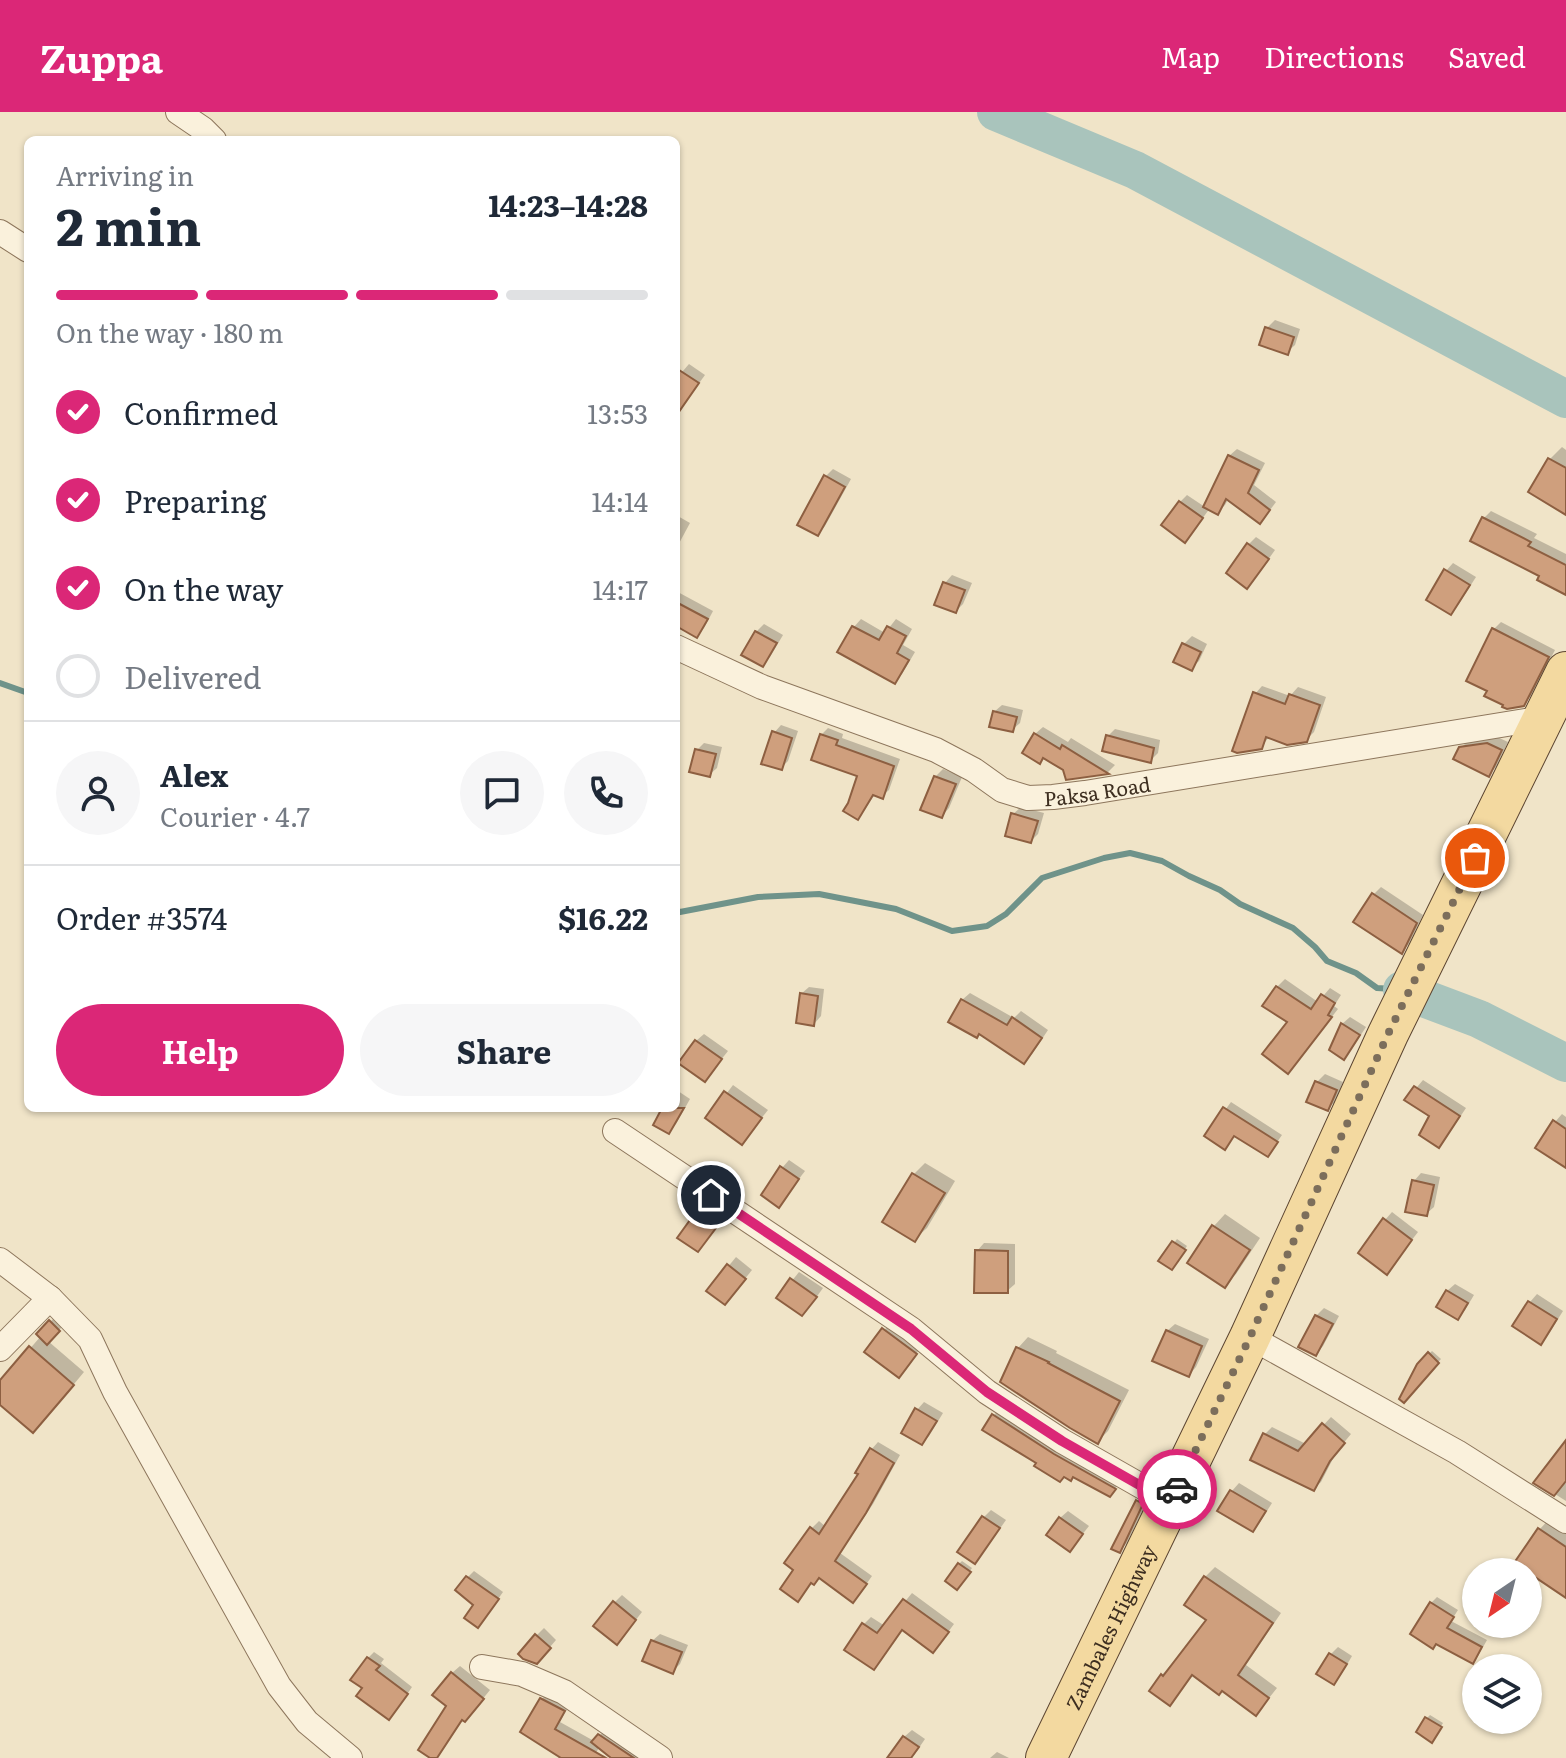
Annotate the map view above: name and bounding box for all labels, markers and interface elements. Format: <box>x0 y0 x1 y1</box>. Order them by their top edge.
text: Zuppa <box>40 28 163 85</box>
text: Map <box>1161 35 1220 77</box>
text: Directions <box>1264 35 1404 77</box>
text: Saved <box>1448 35 1526 77</box>
text: Arriving in <box>56 155 194 194</box>
text: 14:23–14:28 <box>488 182 648 226</box>
text: 2 min <box>56 185 201 262</box>
text: On the way · 180 m <box>56 312 284 351</box>
icon: check <box>56 390 100 434</box>
text: Confirmed <box>124 390 278 434</box>
text: 13:53 <box>587 393 648 432</box>
icon: check <box>56 478 100 522</box>
text: Preparing <box>124 478 266 522</box>
text: 14:14 <box>592 481 648 520</box>
icon: check <box>56 566 100 610</box>
text: On the way <box>124 566 283 610</box>
text: 14:17 <box>592 569 648 608</box>
text: Delivered <box>124 654 261 698</box>
button: person <box>56 751 140 835</box>
button: chat <box>460 751 544 835</box>
button: phone <box>564 751 648 835</box>
text: Alex <box>160 752 228 796</box>
street label: Paksa Road <box>1043 768 1153 812</box>
text: Courier · 4.7 <box>160 796 310 835</box>
pin <box>1441 824 1509 892</box>
icon: bag <box>1453 836 1497 880</box>
text: Order #3574 <box>56 895 227 939</box>
text: $16.22 <box>558 895 648 939</box>
button: Help <box>56 1004 344 1096</box>
button: Share <box>360 1004 648 1096</box>
pin <box>677 1161 745 1229</box>
icon: home <box>689 1173 733 1217</box>
courier <box>1137 1449 1217 1529</box>
icon: car <box>1155 1467 1199 1511</box>
street label: Zambales Highway <box>1057 1539 1163 1714</box>
north arrow <box>1462 1558 1542 1638</box>
map controls <box>1462 1558 1542 1734</box>
button: layers <box>1462 1654 1542 1734</box>

